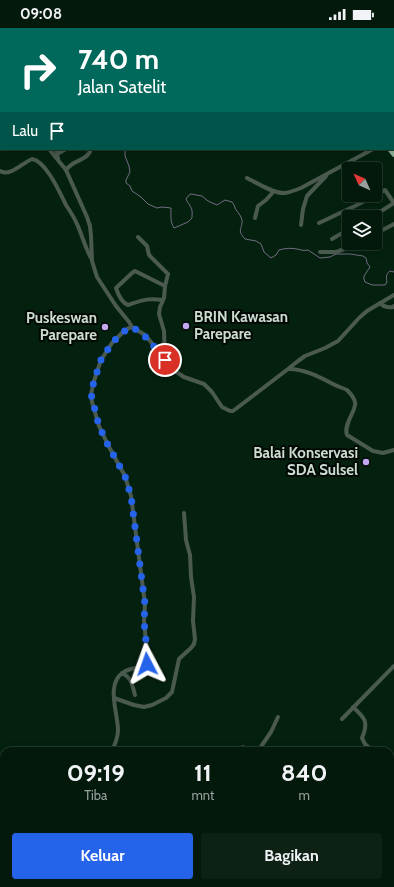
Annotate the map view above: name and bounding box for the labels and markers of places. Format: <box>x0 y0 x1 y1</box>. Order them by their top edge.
place label: BRIN Kawasan Parepare <box>194 308 288 343</box>
place label: Puskeswan Parepare <box>26 309 97 344</box>
marker: BRIN Kawasan Parepare <box>181 321 191 331</box>
marker: Puskeswan Parepare <box>100 322 110 332</box>
pin <box>148 343 182 377</box>
place label: Balai Konservasi SDA Sulsel <box>253 444 358 479</box>
marker: Balai Konservasi SDA Sulsel <box>361 457 371 467</box>

